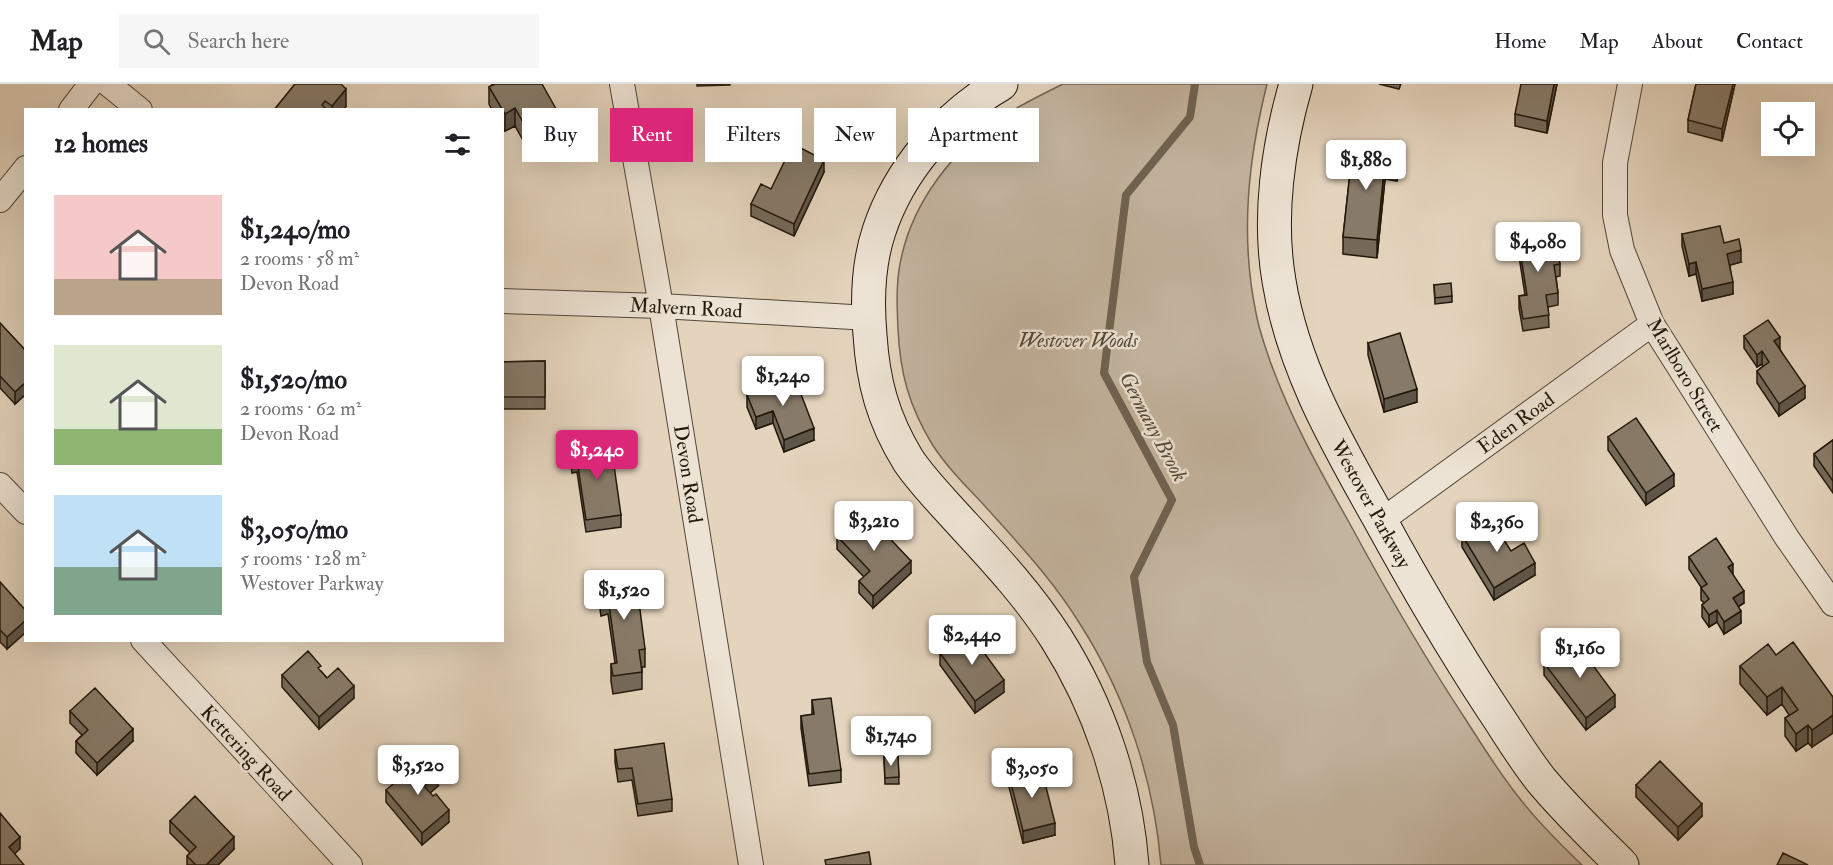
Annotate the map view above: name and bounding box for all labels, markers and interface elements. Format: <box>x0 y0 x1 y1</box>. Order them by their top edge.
search box <box>119 14 539 68</box>
text: Map <box>30 24 83 59</box>
icon: search <box>140 25 173 58</box>
text: Search here <box>188 27 289 55</box>
text: Home <box>1494 28 1546 55</box>
text: Map <box>1579 28 1619 55</box>
text: About <box>1652 28 1703 55</box>
text: Contact <box>1736 28 1803 55</box>
map controls <box>1761 102 1815 156</box>
button: locate <box>1761 102 1815 156</box>
chip: Buy <box>522 108 598 162</box>
chip: Rent <box>610 108 693 162</box>
chip: Filters <box>705 108 802 162</box>
chip: New <box>814 108 896 162</box>
chip: Apartment <box>908 108 1039 162</box>
text: 12 homes <box>54 128 148 160</box>
icon: filters <box>441 128 474 161</box>
pin: $1,880 <box>1317 140 1415 191</box>
text: $1,880 <box>1340 147 1392 172</box>
text: $1,240/mo <box>240 214 350 246</box>
icon: home <box>102 219 174 291</box>
pin: $4,080 <box>1489 222 1587 273</box>
text: $4,080 <box>1509 229 1567 254</box>
text: 2 rooms · 58 m² <box>240 246 359 271</box>
text: Devon Road <box>240 271 339 296</box>
street label: Malvern Road <box>629 293 743 323</box>
street label: Marlboro Street <box>1641 313 1729 437</box>
park label: Westover Woods <box>1018 328 1138 353</box>
pin: $1,240 <box>734 356 832 407</box>
text: $1,240 <box>756 363 810 388</box>
text: $1,520/mo <box>240 364 347 396</box>
water label: Germany Brook <box>1113 367 1193 487</box>
icon: home <box>102 369 174 441</box>
street label: Eden Road <box>1473 387 1559 459</box>
text: 2 rooms · 62 m² <box>240 396 361 421</box>
text: Devon Road <box>240 421 339 446</box>
street label: Devon Road <box>668 423 708 525</box>
pin: $1,240 <box>548 430 646 481</box>
street label: Westover Parkway <box>1325 434 1417 574</box>
text: $1,240 <box>570 437 624 462</box>
pin: $3,210 <box>825 501 923 552</box>
pin: $2,360 <box>1448 502 1546 553</box>
text: $3,210 <box>848 508 900 533</box>
text: $2,360 <box>1470 509 1524 534</box>
text: $3,050/mo <box>240 514 348 546</box>
icon: home <box>102 519 174 591</box>
text: 5 rooms · 128 m² <box>240 546 366 571</box>
pin: $1,520 <box>575 570 673 621</box>
text: Westover Parkway <box>240 571 383 596</box>
text: $1,520 <box>598 577 650 602</box>
pin: $2,440 <box>923 615 1021 666</box>
text: $2,440 <box>943 622 1001 647</box>
pin: $1,160 <box>1531 628 1629 679</box>
text: $1,160 <box>1555 635 1605 660</box>
street label: Kettering Road <box>195 700 297 806</box>
pin: $1,740 <box>842 716 940 767</box>
text: $1,740 <box>865 723 917 748</box>
pin: $3,520 <box>369 745 467 796</box>
pin: $3,050 <box>983 748 1081 799</box>
text: $3,520 <box>392 752 444 777</box>
text: $3,050 <box>1006 755 1058 780</box>

